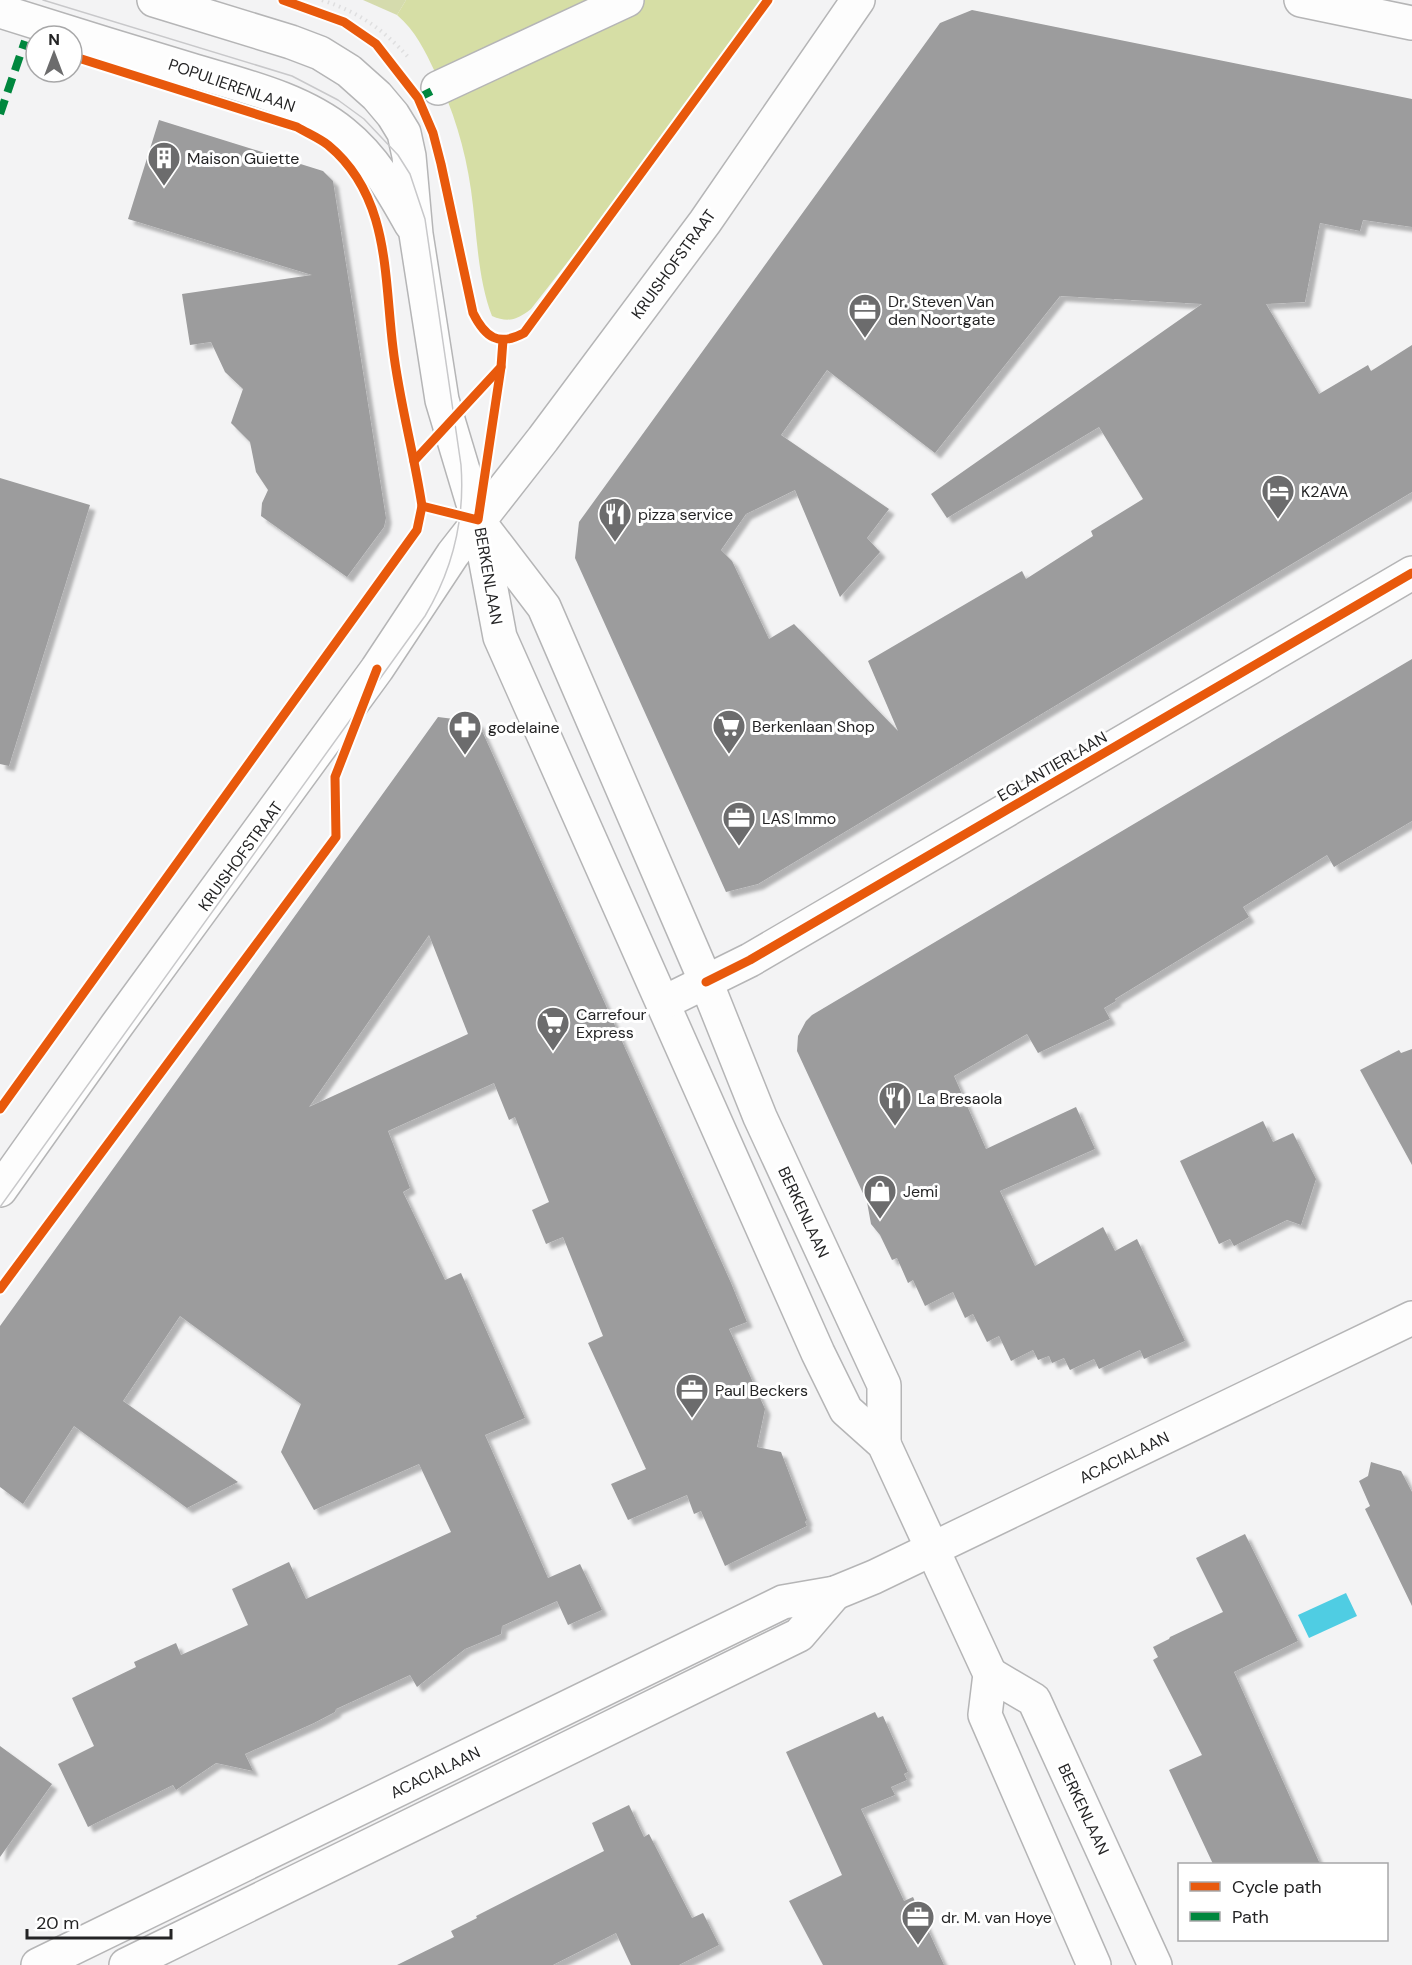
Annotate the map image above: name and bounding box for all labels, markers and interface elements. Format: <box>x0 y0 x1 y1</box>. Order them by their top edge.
north arrow <box>24 24 84 84</box>
text: N <box>48 29 60 50</box>
street label: POPULIERENLAAN <box>166 54 298 117</box>
building icon: Maison Guiette <box>146 140 182 187</box>
place label: Maison Guiette <box>187 148 299 169</box>
street label: KRUISHOFSTRAAT <box>627 205 720 323</box>
place label: Dr. Steven Van den Noortgate <box>888 291 995 330</box>
office icon: Dr. Steven Van den Noortgate <box>847 292 883 339</box>
hotel icon: K2AVA <box>1260 473 1296 520</box>
place label: K2AVA <box>1301 481 1349 502</box>
restaurant icon: pizza service <box>597 496 633 543</box>
place label: pizza service <box>638 504 733 525</box>
street label: BERKENLAAN <box>470 526 507 626</box>
supermarket icon: Berkenlaan Shop <box>711 708 747 755</box>
pharmacy icon: godelaine <box>447 709 483 756</box>
place label: Berkenlaan Shop <box>752 716 875 737</box>
place label: godelaine <box>488 717 560 738</box>
street label: EGLANTIERLAAN <box>994 727 1111 806</box>
street label: KRUISHOFSTRAAT <box>194 797 287 915</box>
office icon: LAS Immo <box>721 800 757 847</box>
place label: LAS Immo <box>762 808 836 829</box>
place label: Carrefour Express <box>576 1004 647 1043</box>
supermarket icon: Carrefour Express <box>535 1005 571 1052</box>
restaurant icon: La Bresaola <box>877 1080 913 1127</box>
place label: La Bresaola <box>918 1088 1002 1109</box>
street label: BERKENLAAN <box>773 1163 834 1261</box>
shop icon: Jemi <box>862 1173 898 1220</box>
place label: Jemi <box>903 1181 938 1202</box>
office icon: Paul Beckers <box>674 1372 710 1419</box>
place label: Paul Beckers <box>715 1380 808 1401</box>
street label: ACACIALAAN <box>1076 1427 1173 1488</box>
street label: ACACIALAAN <box>387 1742 484 1803</box>
street label: BERKENLAAN <box>1053 1760 1114 1858</box>
legend <box>1178 1863 1388 1941</box>
text: Cycle path <box>1232 1875 1322 1899</box>
office icon: dr. M. van Hoye <box>900 1899 936 1946</box>
scale bar <box>27 1902 171 1940</box>
text: Path <box>1232 1905 1269 1929</box>
place label: dr. M. van Hoye <box>941 1907 1052 1928</box>
text: 20 m <box>36 1911 79 1935</box>

